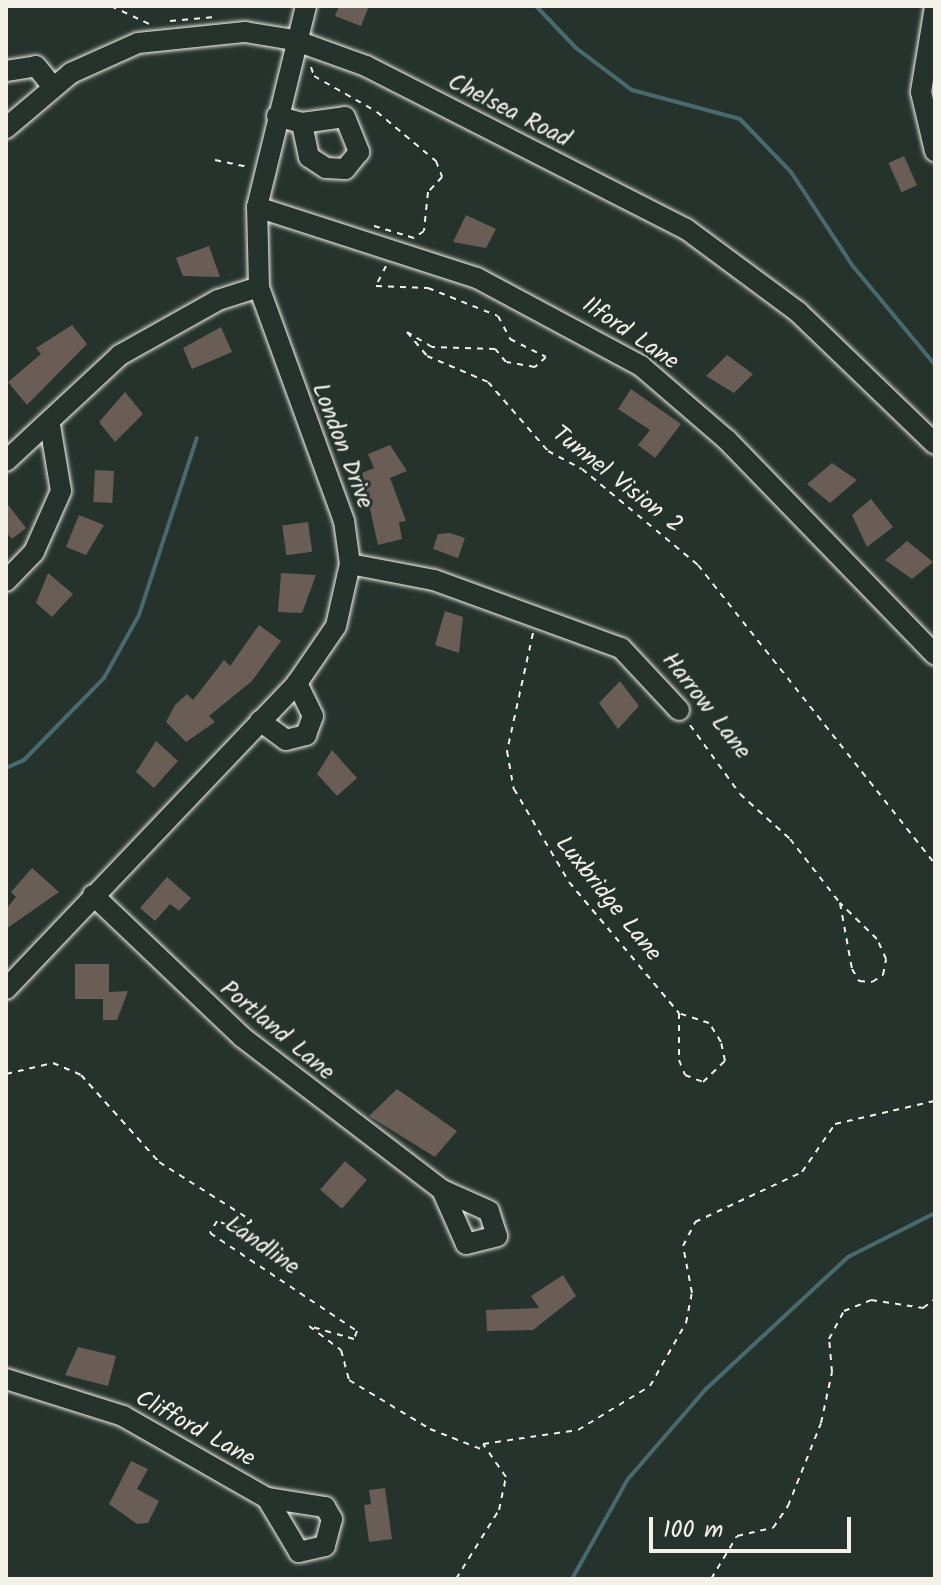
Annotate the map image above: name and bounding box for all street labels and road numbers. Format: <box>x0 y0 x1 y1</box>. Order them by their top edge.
street label: Chelsea Road <box>443 68 575 154</box>
street label: Ilford Lane <box>576 291 684 377</box>
street label: London Drive <box>305 379 379 513</box>
street label: Tunnel Vision 2 <box>546 420 688 540</box>
street label: Harrow Lane <box>655 647 757 765</box>
street label: Luxbridge Lane <box>549 831 667 967</box>
street label: Portland Lane <box>214 975 340 1087</box>
street label: Landline <box>219 1210 305 1282</box>
street label: Clifford Lane <box>130 1384 260 1474</box>

